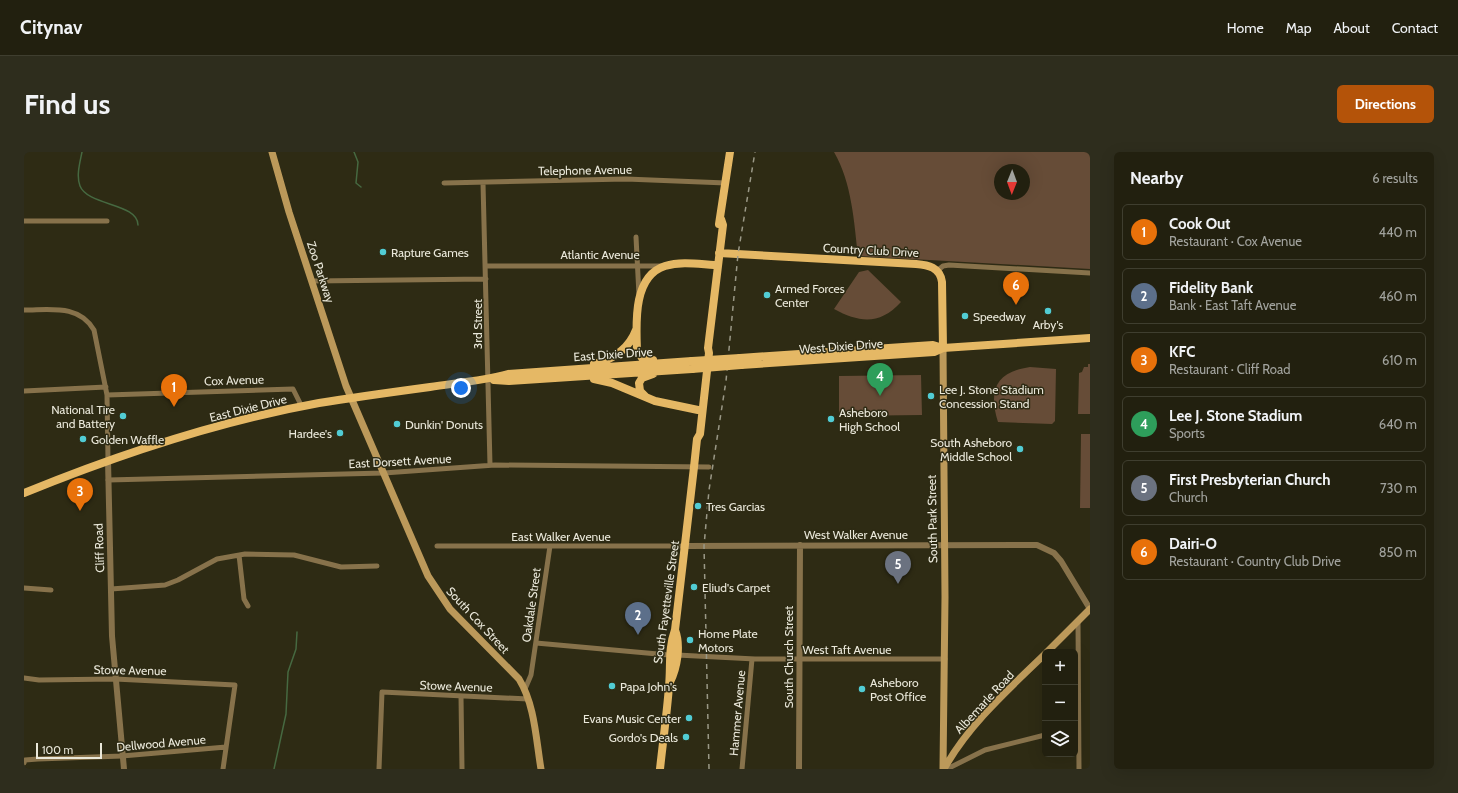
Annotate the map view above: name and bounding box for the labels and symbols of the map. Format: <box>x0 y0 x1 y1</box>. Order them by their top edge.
street label: Telephone Avenue <box>538 162 632 178</box>
north arrow <box>994 164 1030 200</box>
street label: Zoo Parkway <box>304 239 338 305</box>
street label: Country Club Drive <box>823 240 919 260</box>
place label: Rapture Games <box>391 245 469 260</box>
marker: Rapture Games <box>378 247 388 257</box>
street label: Atlantic Avenue <box>560 247 640 262</box>
pin: 6 <box>1003 272 1029 305</box>
place label: Armed Forces Center <box>775 281 845 310</box>
marker: Armed Forces Center <box>762 290 772 300</box>
street label: 3rd Street <box>470 299 485 349</box>
marker: Arby's <box>1043 306 1053 316</box>
place label: Speedway <box>973 309 1026 324</box>
marker: Speedway <box>960 311 970 321</box>
place label: Arby's <box>1033 317 1063 332</box>
street label: West Dixie Drive <box>799 336 883 356</box>
street label: East Dixie Drive <box>573 344 653 364</box>
pin: 4 <box>867 363 893 396</box>
street label: Cox Avenue <box>204 371 264 389</box>
pin: 1 <box>161 374 187 407</box>
your location <box>451 378 471 398</box>
place label: Lee J. Stone Stadium Concession Stand <box>939 382 1044 411</box>
street label: East Dixie Drive <box>208 391 288 425</box>
marker: Lee J. Stone Stadium Concession Stand <box>926 391 936 401</box>
place label: National Tire and Battery <box>51 402 115 431</box>
place label: Asheboro High School <box>839 405 900 434</box>
marker: National Tire and Battery <box>118 411 128 421</box>
marker: Asheboro High School <box>826 414 836 424</box>
place label: Dunkin' Donuts <box>405 417 483 432</box>
marker: Dunkin' Donuts <box>392 419 402 429</box>
place label: Hardee's <box>289 426 332 441</box>
marker: Hardee's <box>335 428 345 438</box>
place label: Golden Waffle <box>91 432 164 447</box>
marker: Golden Waffle <box>78 434 88 444</box>
place label: South Asheboro Middle School <box>930 435 1012 464</box>
marker: South Asheboro Middle School <box>1015 444 1025 454</box>
street label: East Dorsett Avenue <box>348 451 452 471</box>
street label: South Park Street <box>924 475 940 563</box>
pin: 3 <box>67 478 93 511</box>
place label: Tres Garcias <box>706 499 765 514</box>
marker: Tres Garcias <box>693 501 703 511</box>
street label: Cliff Road <box>91 523 107 573</box>
street label: West Walker Avenue <box>804 527 908 542</box>
street label: East Walker Avenue <box>511 529 611 544</box>
street label: South Fayetteville Street <box>650 539 682 665</box>
pin: 5 <box>885 551 911 584</box>
street label: Oakdale Street <box>518 567 544 643</box>
place label: Eliud's Carpet <box>702 580 770 595</box>
marker: Eliud's Carpet <box>689 582 699 592</box>
street label: South Cox Street <box>443 583 513 657</box>
pin: 2 <box>625 602 651 635</box>
street label: South Church Street <box>781 606 796 708</box>
place label: Home Plate Motors <box>698 626 758 655</box>
marker: Home Plate Motors <box>685 635 695 645</box>
street label: West Taft Avenue <box>803 642 891 657</box>
street label: Stowe Avenue <box>93 662 167 678</box>
street label: Albemarle Road <box>951 667 1017 737</box>
street label: Hammer Avenue <box>726 670 748 756</box>
place label: Asheboro Post Office <box>870 675 926 704</box>
street label: Stowe Avenue <box>419 677 493 695</box>
place label: Papa John's <box>620 679 677 694</box>
marker: Papa John's <box>607 681 617 691</box>
marker: Asheboro Post Office <box>857 684 867 694</box>
place label: Evans Music Center <box>583 711 681 726</box>
marker: Evans Music Center <box>684 713 694 723</box>
place label: Gordo's Deals <box>609 730 678 745</box>
street label: Dellwood Avenue <box>116 732 206 754</box>
marker: Gordo's Deals <box>681 732 691 742</box>
scale bar <box>36 741 102 760</box>

